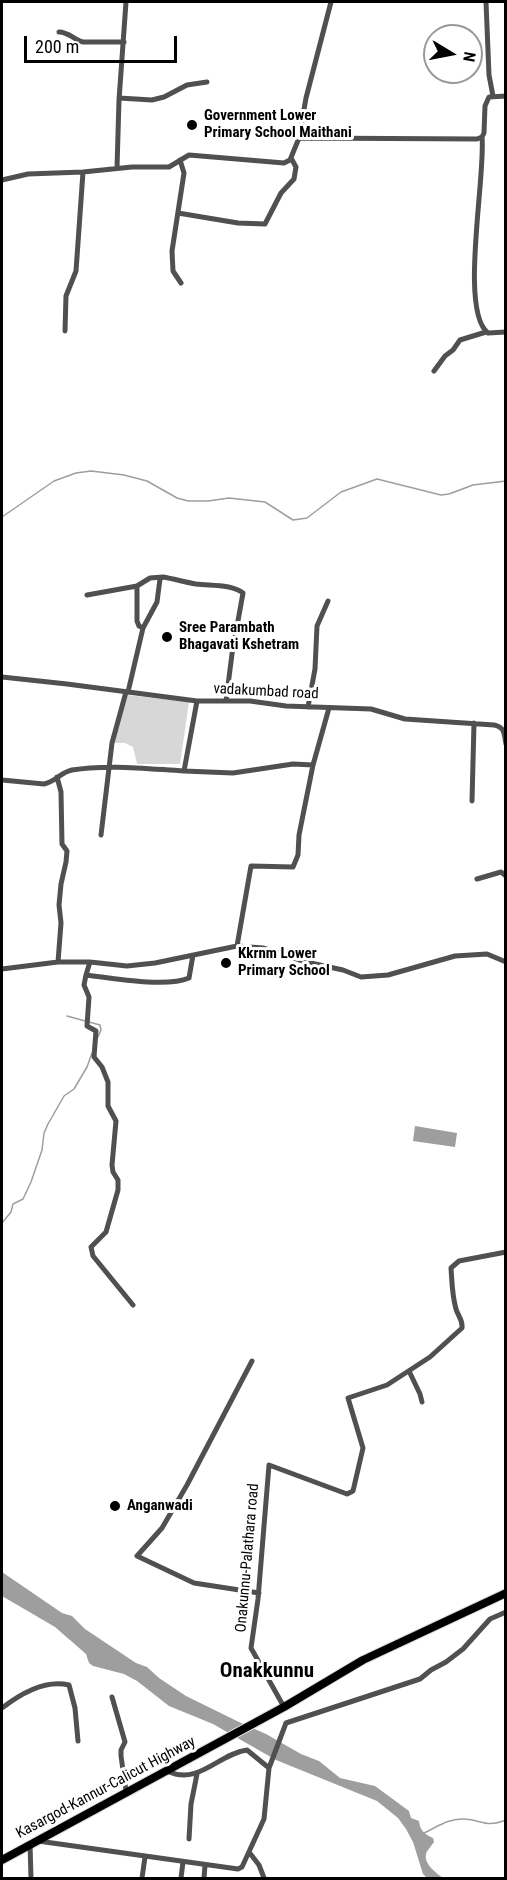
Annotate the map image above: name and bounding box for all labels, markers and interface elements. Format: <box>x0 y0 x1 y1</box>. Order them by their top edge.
scale bar <box>27 24 180 62</box>
north arrow <box>423 24 483 84</box>
text: 200 m <box>35 36 79 57</box>
text: N <box>459 50 479 63</box>
place label: Government Lower Primary School Maithani <box>204 107 352 142</box>
marker: Government Lower Primary School Maithani <box>185 118 199 132</box>
place label: Sree Parambath Bhagavati Kshetram <box>179 619 299 654</box>
marker: Sree Parambath Bhagavati Kshetram <box>160 630 174 644</box>
street label: vadakumbad road <box>213 680 319 704</box>
place label: Kkrnm Lower Primary School <box>238 945 330 980</box>
marker: Kkrnm Lower Primary School <box>219 956 233 970</box>
street label: Onakunnu-Palathara road <box>233 1483 263 1633</box>
place label: Anganwadi <box>127 1497 193 1515</box>
marker: Anganwadi <box>108 1499 122 1513</box>
district label: Onakkunnu <box>220 1659 314 1685</box>
street label: Kasargod-Kannur-Calicut Highway <box>13 1733 199 1843</box>

